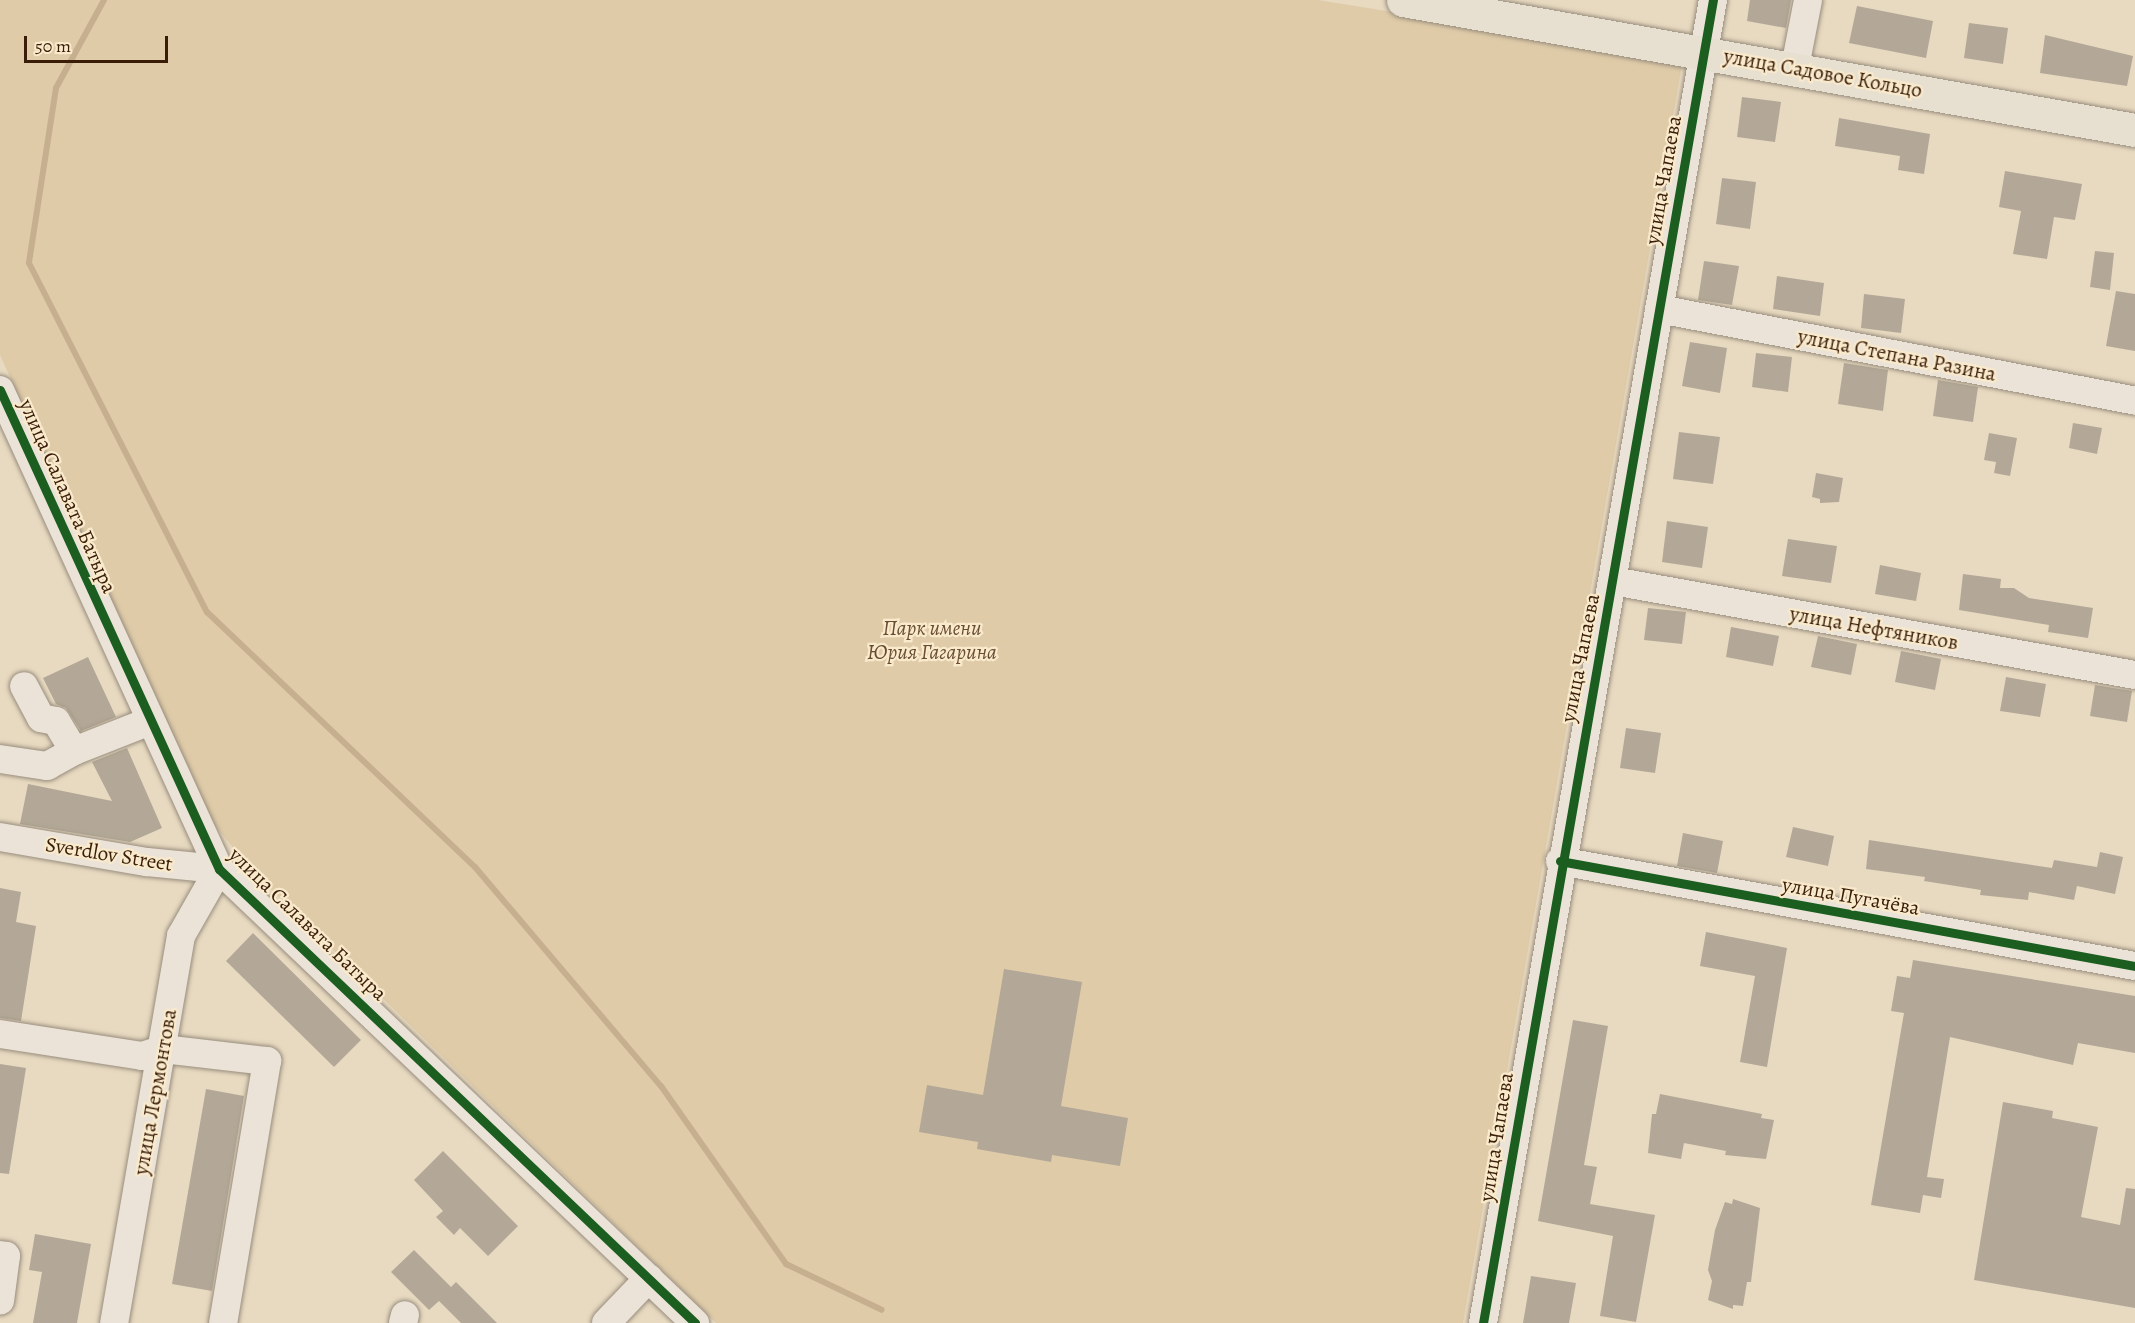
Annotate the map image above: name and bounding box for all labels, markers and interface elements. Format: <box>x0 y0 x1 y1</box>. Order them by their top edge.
scale bar <box>27 24 171 62</box>
text: 50 m <box>35 34 71 58</box>
street label: улица Садовое Кольцо <box>1722 43 1924 103</box>
street label: улица Чапаева <box>1639 114 1687 246</box>
street label: улица Степана Разина <box>1796 323 1998 387</box>
street label: улица Салавата Батыра <box>14 395 122 597</box>
street label: улица Чапаева <box>1555 592 1605 724</box>
street label: улица Нефтяников <box>1788 601 1960 655</box>
park label: Парк имени Юрия Гагарина <box>867 615 997 665</box>
street label: Sverdlov Street <box>44 831 174 877</box>
street label: улица Салавата Батыра <box>224 842 392 1006</box>
street label: улица Пугачёва <box>1780 871 1922 921</box>
street label: улица Лермонтова <box>128 1007 182 1177</box>
street label: улица Чапаева <box>1473 1071 1519 1203</box>

